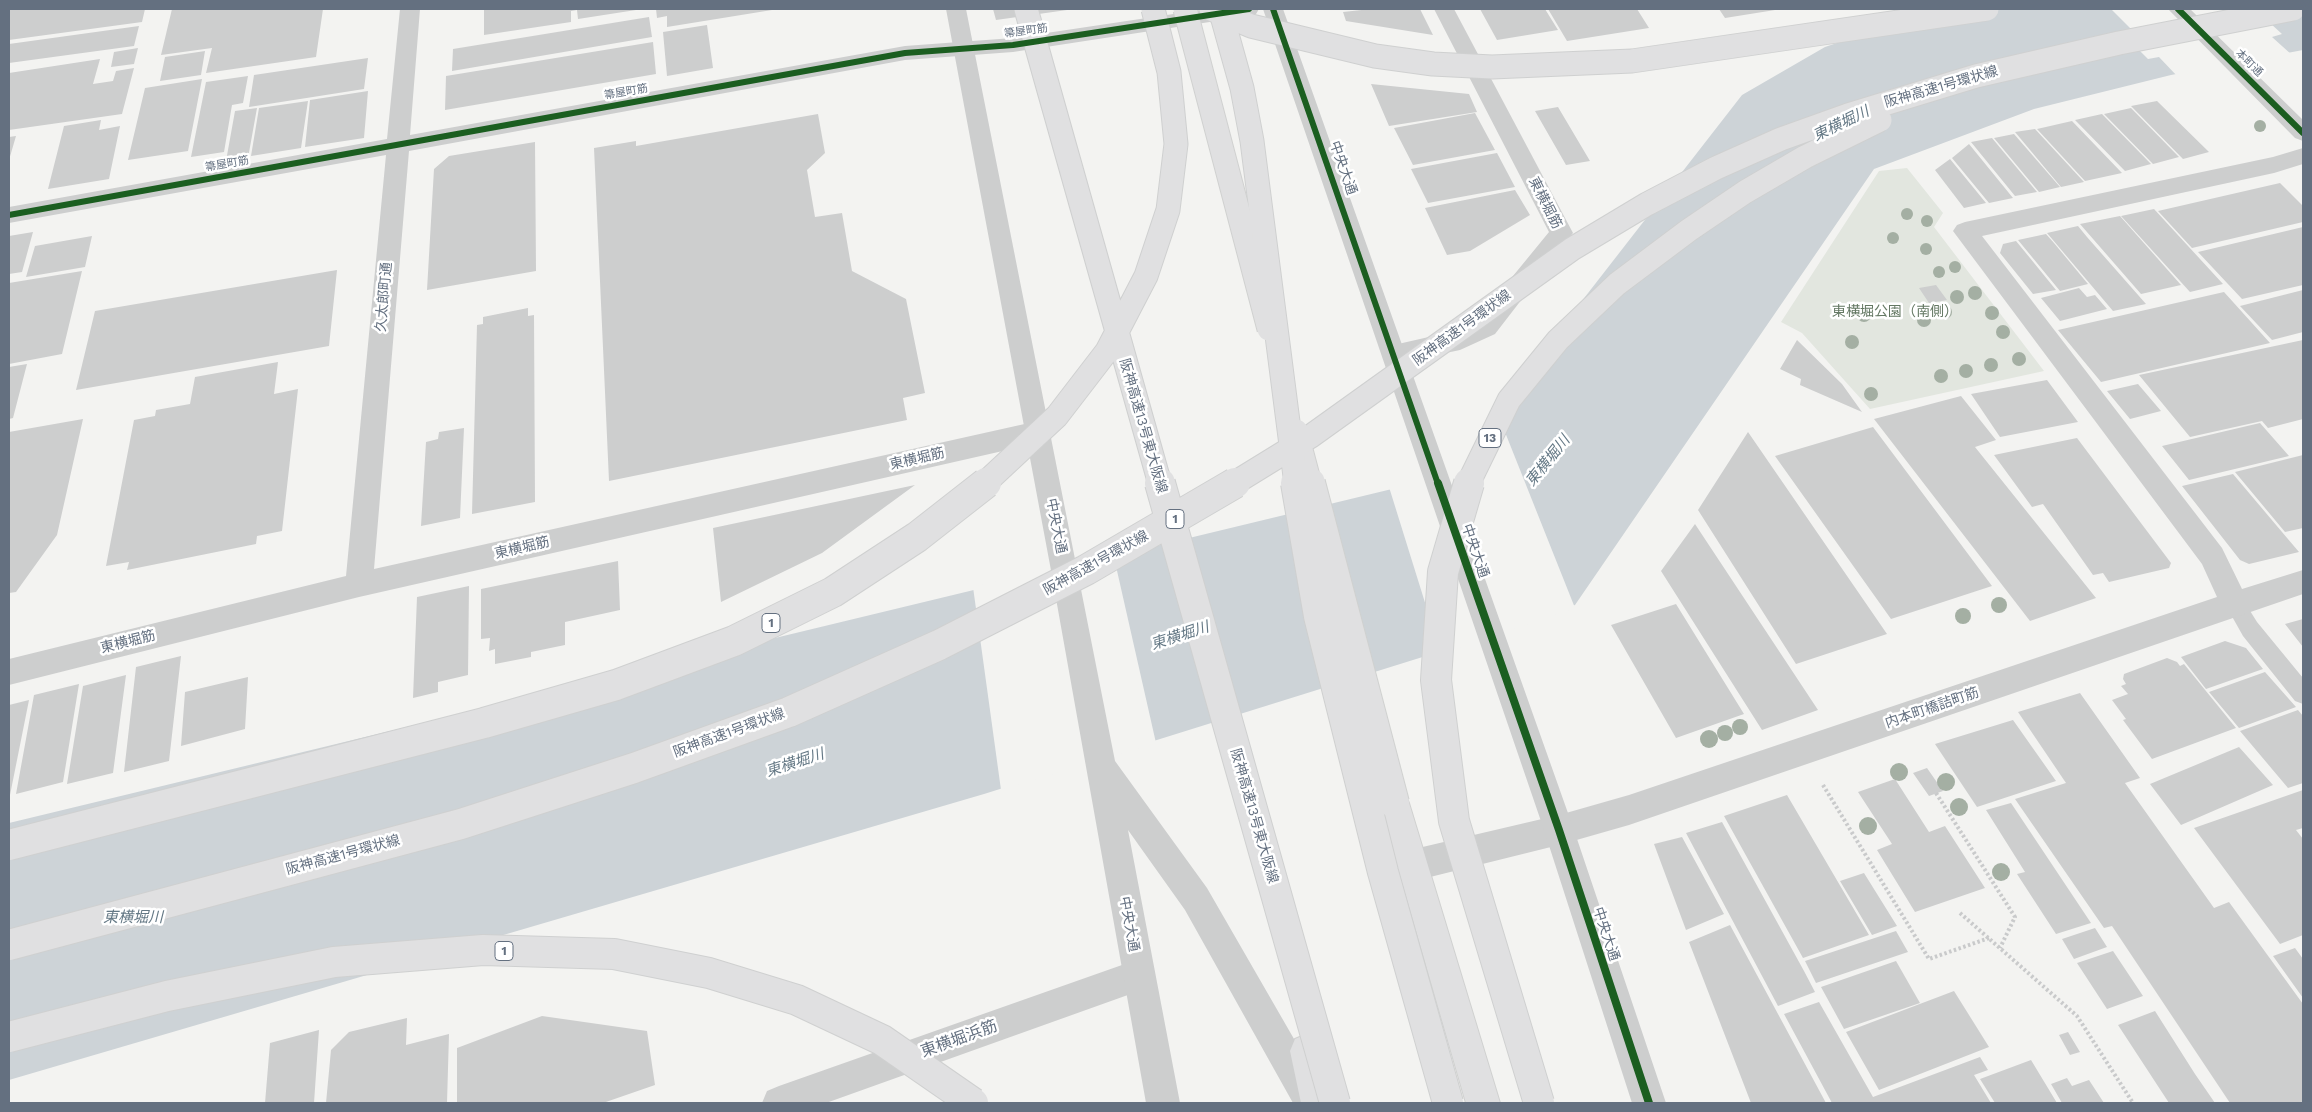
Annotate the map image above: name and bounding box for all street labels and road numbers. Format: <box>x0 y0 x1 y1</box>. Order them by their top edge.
street label: 箒屋町筋 <box>1003 21 1049 41</box>
street label: 本町通 <box>2233 47 2265 79</box>
street label: 阪神高速1号環状線 <box>1882 63 2000 111</box>
street label: 箒屋町筋 <box>603 82 649 102</box>
street label: 中央大通 <box>1326 139 1360 197</box>
street label: 箒屋町筋 <box>204 154 250 174</box>
street label: 東横堀筋 <box>1525 174 1565 232</box>
street label: 久太郎町通 <box>373 261 395 333</box>
street label: 阪神高速1号環状線 <box>1410 287 1514 369</box>
street label: 阪神高速13号東大阪線 <box>1116 357 1170 495</box>
road number: 13 <box>1479 428 1501 448</box>
street label: 東横堀筋 <box>888 445 946 473</box>
street label: 中央大通 <box>1042 497 1070 555</box>
road number: 1 <box>1166 509 1184 528</box>
street label: 中央大通 <box>1458 522 1492 580</box>
street label: 阪神高速1号環状線 <box>1041 527 1151 599</box>
street label: 東横堀筋 <box>493 534 551 562</box>
road number: 1 <box>762 614 780 632</box>
street label: 東横堀筋 <box>99 627 157 657</box>
street label: 内本町橋詰町筋 <box>1883 684 1981 732</box>
street label: 阪神高速1号環状線 <box>671 705 787 761</box>
street label: 阪神高速13号東大阪線 <box>1227 747 1281 885</box>
street label: 阪神高速1号環状線 <box>284 832 402 878</box>
street label: 中央大通 <box>1116 895 1142 953</box>
street label: 中央大通 <box>1589 905 1623 963</box>
road number: 1 <box>495 941 513 960</box>
street label: 東横堀浜筋 <box>918 1016 1000 1062</box>

